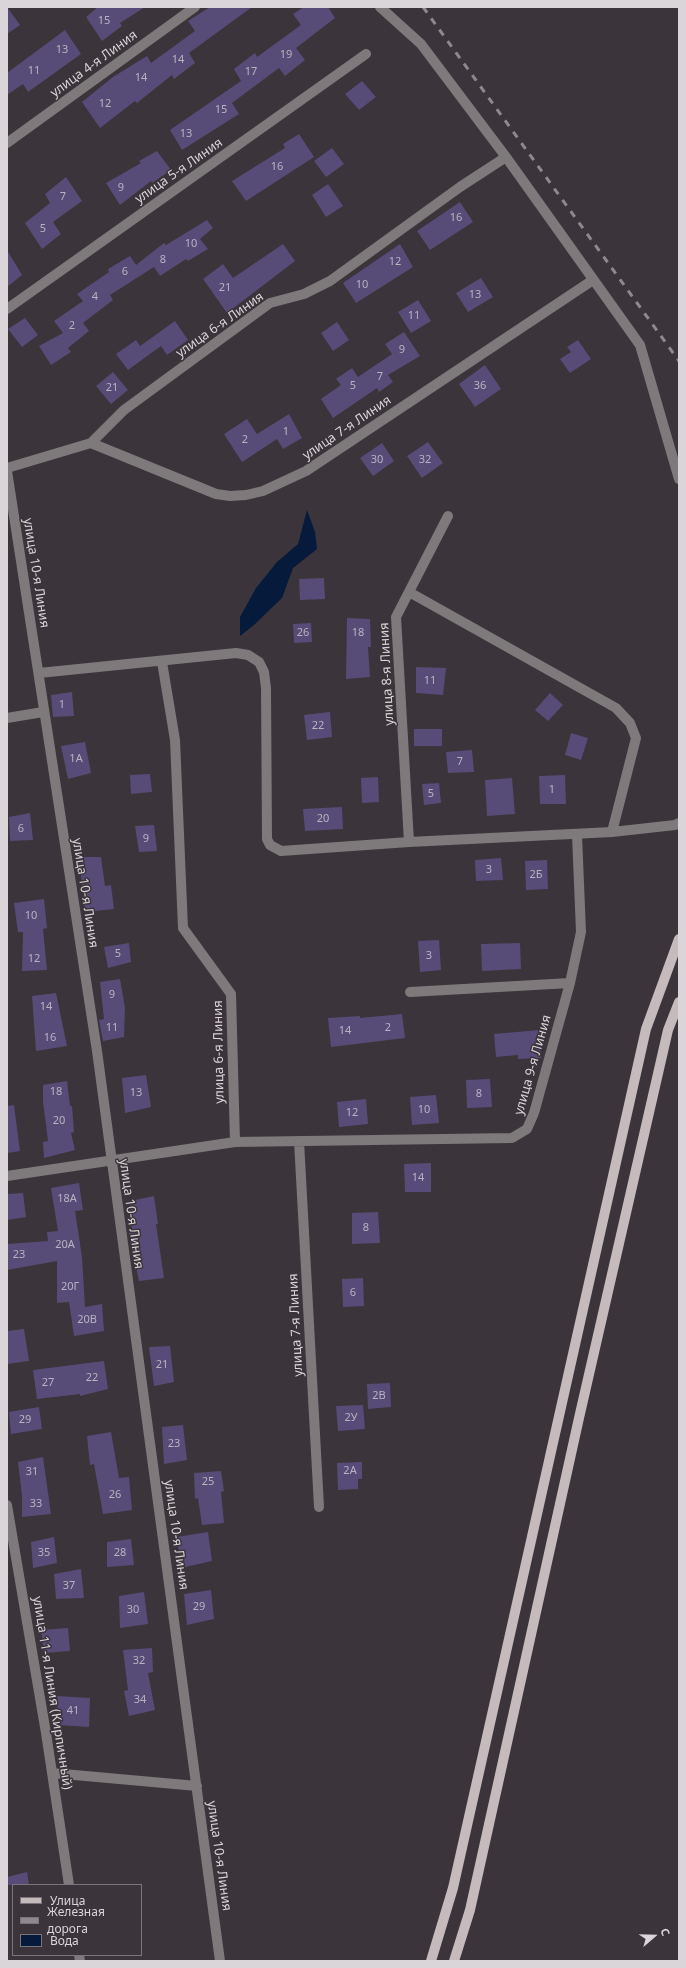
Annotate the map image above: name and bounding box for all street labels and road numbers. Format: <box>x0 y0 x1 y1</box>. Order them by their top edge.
street label: улица 4-я Линия <box>48 27 140 101</box>
street label: улица 5-я Линия <box>132 135 226 207</box>
street label: улица 6-я Линия <box>173 289 267 361</box>
street label: улица 7-я Линия <box>300 393 394 463</box>
street label: улица 10-я Линия <box>20 517 52 629</box>
street label: улица 8-я Линия <box>377 622 397 726</box>
street label: улица 10-я Линия <box>69 837 101 949</box>
street label: улица 6-я Линия <box>210 1000 228 1104</box>
street label: улица 9-я Линия <box>511 1013 555 1117</box>
street label: улица 10-я Линия <box>116 1158 146 1270</box>
street label: улица 7-я Линия <box>286 1273 306 1377</box>
street label: улица 10-я Линия <box>161 1479 191 1591</box>
street label: улица 11-я Линия (Кирпичный) <box>29 1595 75 1791</box>
street label: улица 10-я Линия <box>204 1800 234 1912</box>

